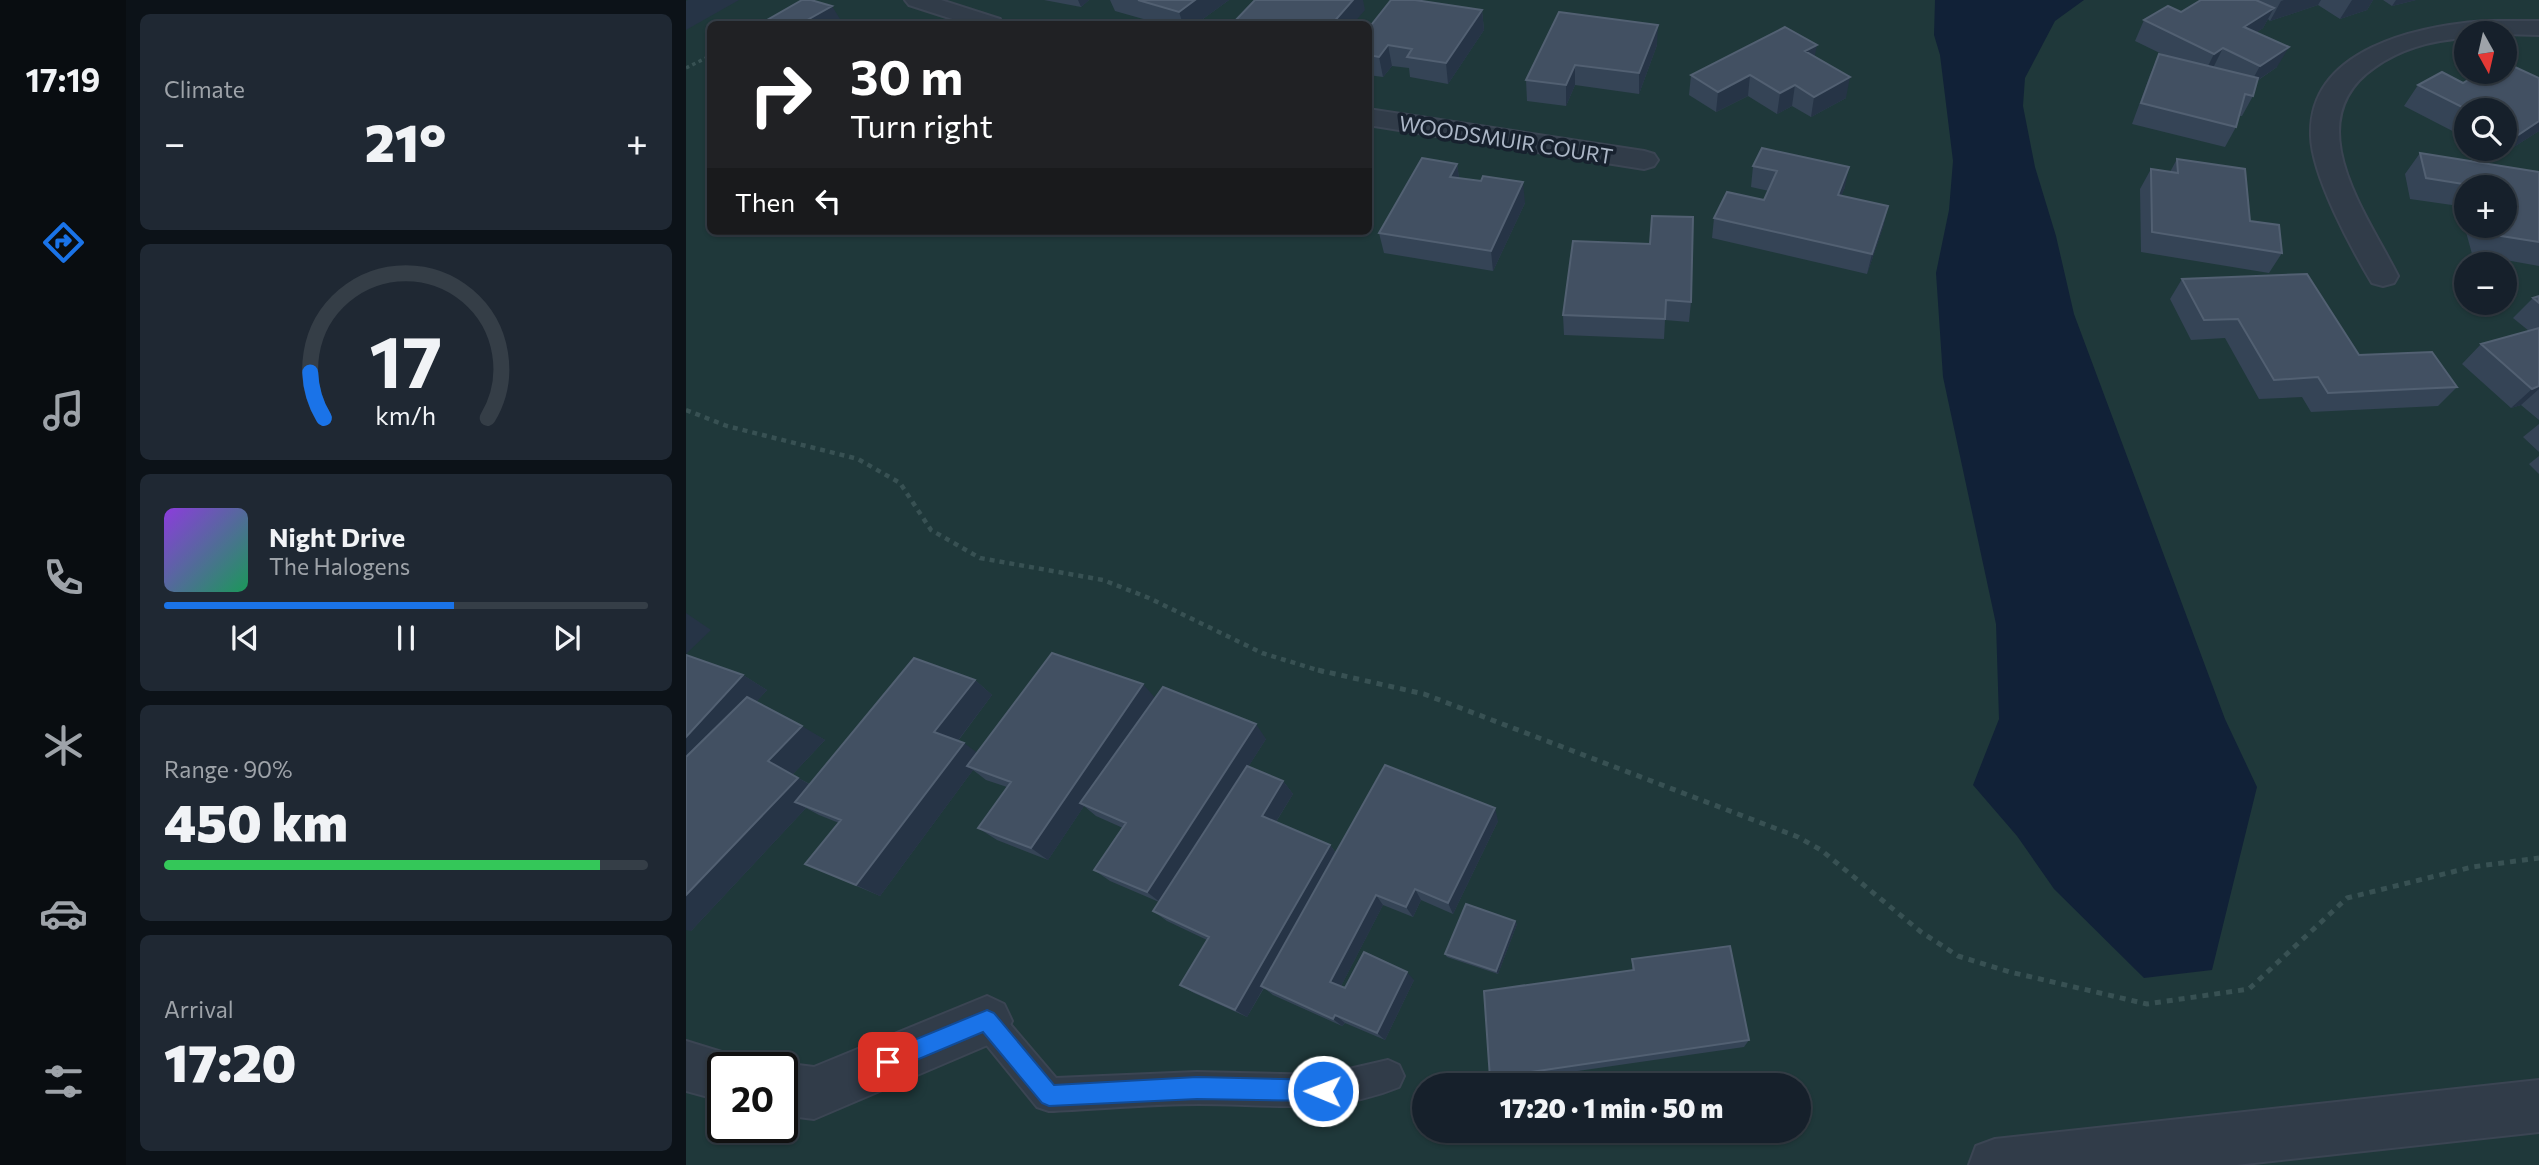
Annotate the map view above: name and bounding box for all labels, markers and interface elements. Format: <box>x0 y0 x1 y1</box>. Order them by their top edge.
north arrow <box>2454 21 2516 84</box>
map controls <box>2454 21 2517 315</box>
text: 30 m <box>850 45 963 105</box>
icon: right <box>735 49 826 140</box>
text: 17:19 <box>26 59 100 99</box>
text: Climate <box>164 75 245 103</box>
button: search <box>2454 98 2517 161</box>
text: Turn right <box>850 105 993 145</box>
text: 21° <box>365 109 446 173</box>
street label: WOODSMUIR COURT <box>1397 110 1615 168</box>
text: − <box>164 118 186 165</box>
text: + <box>626 118 648 165</box>
button: + <box>2454 175 2517 238</box>
icon: left <box>809 182 847 220</box>
text: Then <box>735 186 795 217</box>
icon: directions <box>39 218 88 267</box>
button: − <box>2454 252 2517 315</box>
text: 17 <box>370 315 442 404</box>
icon: music <box>39 386 88 435</box>
text: km/h <box>376 400 436 430</box>
text: Night Drive <box>269 521 405 552</box>
text: The Halogens <box>269 552 410 580</box>
icon: phone <box>39 553 88 602</box>
icon: previous <box>226 619 264 657</box>
icon: pause <box>387 619 425 657</box>
icon: next <box>548 619 586 657</box>
icon: climate <box>39 721 88 770</box>
text: Range · 90% <box>164 755 292 783</box>
text: 450 km <box>164 789 348 853</box>
icon: car <box>39 889 88 938</box>
text: Arrival <box>164 995 234 1023</box>
text: 17:20 <box>164 1029 297 1093</box>
pin <box>858 1032 918 1092</box>
icon: arrive <box>869 1043 907 1081</box>
speed limit sign: 20 <box>707 1052 798 1143</box>
position arrow <box>1286 1054 1360 1128</box>
icon: filters <box>39 1057 88 1106</box>
text: 17:20 · 1 min · 50 m <box>1500 1092 1723 1123</box>

